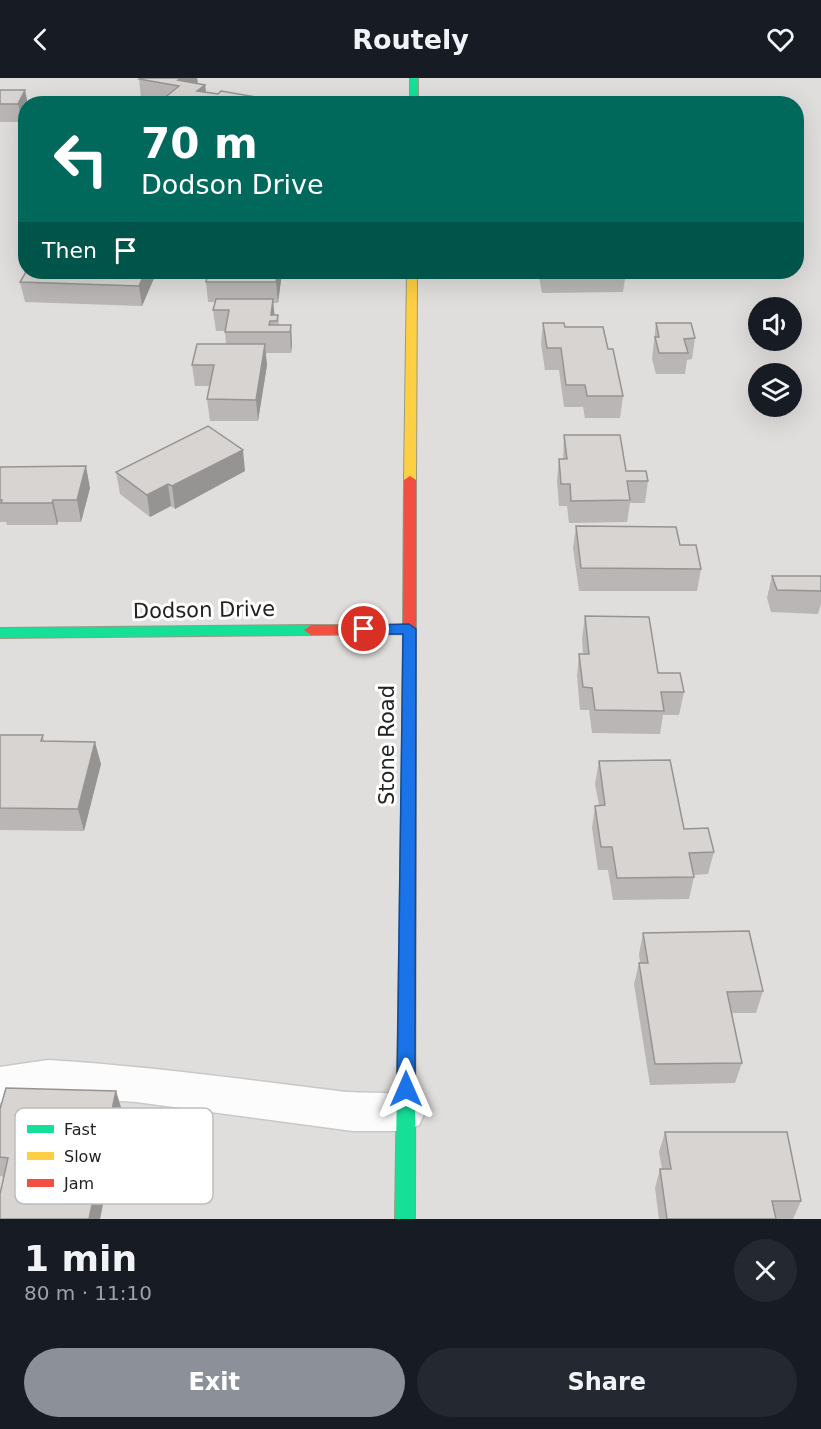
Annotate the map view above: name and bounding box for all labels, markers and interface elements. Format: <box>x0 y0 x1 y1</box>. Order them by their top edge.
icon: back <box>24 23 57 56</box>
icon: heart <box>764 23 797 56</box>
text: Routely <box>352 24 469 55</box>
text: 70 m <box>141 119 258 168</box>
icon: left <box>42 120 120 198</box>
text: Dodson Drive <box>141 169 324 200</box>
icon: arrive <box>109 234 142 267</box>
text: Then <box>42 238 97 263</box>
map controls <box>748 297 802 417</box>
button: sound <box>748 297 802 351</box>
button: layers <box>748 363 802 417</box>
street label: Dodson Drive <box>133 597 275 623</box>
pin <box>338 603 389 654</box>
icon: arrive <box>347 612 380 645</box>
street label: Stone Road <box>375 685 399 805</box>
position arrow <box>374 1057 438 1121</box>
legend <box>15 1108 213 1204</box>
text: Fast <box>64 1120 96 1139</box>
text: Slow <box>64 1147 101 1166</box>
text: Jam <box>63 1174 94 1193</box>
text: 1 min <box>24 1238 137 1279</box>
button: close <box>734 1239 797 1302</box>
text: 80 m · 11:10 <box>24 1281 152 1305</box>
button: Exit <box>24 1348 405 1417</box>
button: Share <box>417 1348 797 1417</box>

